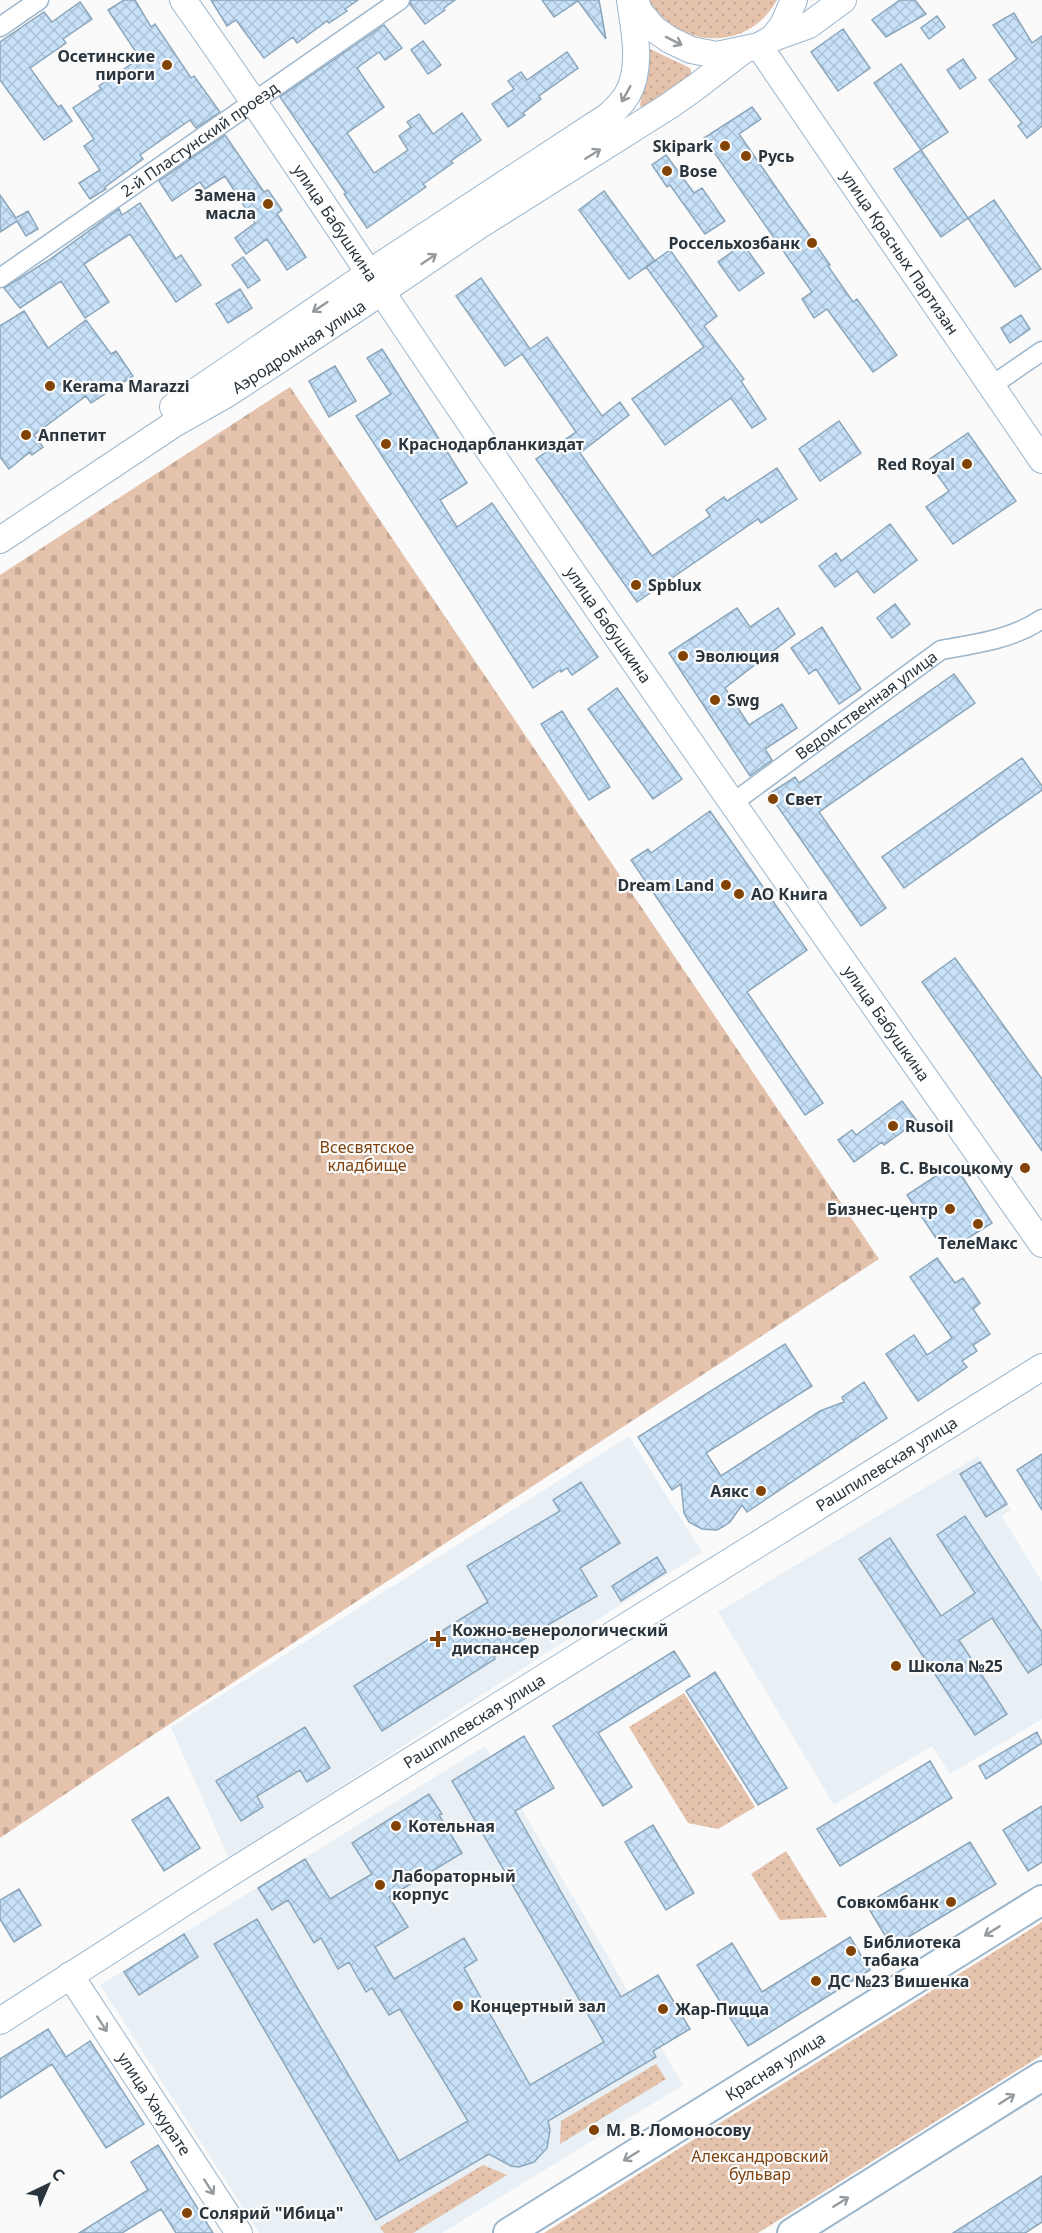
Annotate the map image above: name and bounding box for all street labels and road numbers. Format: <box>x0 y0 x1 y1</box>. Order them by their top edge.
street label: 2-й Пластунский проезд <box>116 77 283 202</box>
street label: улица Бабушкина <box>288 160 383 286</box>
street label: улица Красных Партизан <box>836 166 964 339</box>
street label: Аэродромная улица <box>228 295 370 399</box>
street label: улица Бабушкина <box>561 562 657 687</box>
street label: Ведомственная улица <box>791 645 942 764</box>
street label: улица Бабушкина <box>838 961 935 1086</box>
street label: Рашпилевская улица <box>811 1411 962 1516</box>
street label: Рашпилевская улица <box>399 1669 549 1774</box>
street label: Красная улица <box>721 2027 830 2106</box>
street label: улица Хакурате <box>113 2048 196 2160</box>

